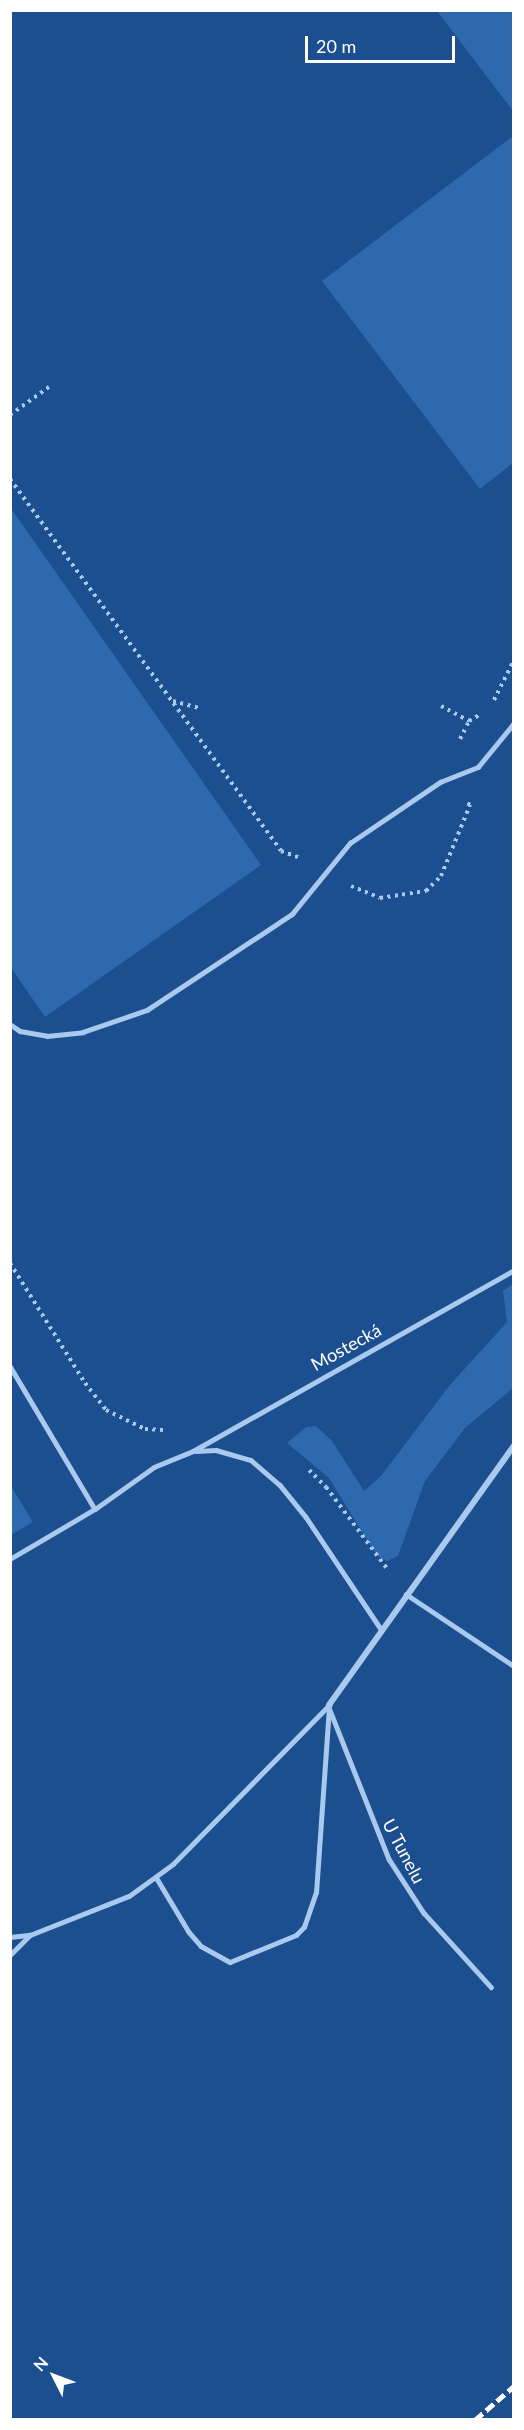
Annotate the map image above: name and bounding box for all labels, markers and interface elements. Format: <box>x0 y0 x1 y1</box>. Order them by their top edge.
scale bar <box>308 24 458 62</box>
text: 20 m <box>316 35 356 57</box>
street label: Mostecká <box>307 1319 385 1375</box>
street label: U Tunelu <box>378 1815 430 1887</box>
north arrow <box>24 2346 84 2406</box>
text: N <box>29 2353 51 2375</box>

